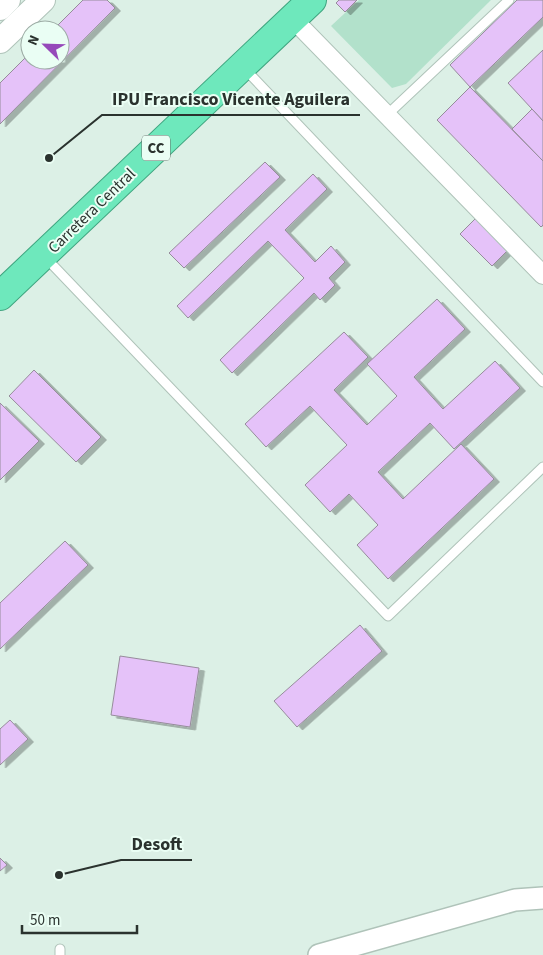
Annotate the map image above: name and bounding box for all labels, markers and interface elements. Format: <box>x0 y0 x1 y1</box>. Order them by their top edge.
north arrow <box>20 20 70 70</box>
text: N <box>23 32 45 49</box>
callout: IPU Francisco Vicente Aguilera <box>102 82 360 115</box>
text: IPU Francisco Vicente Aguilera <box>112 87 350 112</box>
road number: CC <box>142 136 170 160</box>
street label: Carretera Central <box>43 163 140 258</box>
callout: Desoft <box>121 827 192 860</box>
text: Desoft <box>131 832 183 857</box>
scale bar <box>22 902 138 934</box>
text: 50 m <box>30 910 60 931</box>

